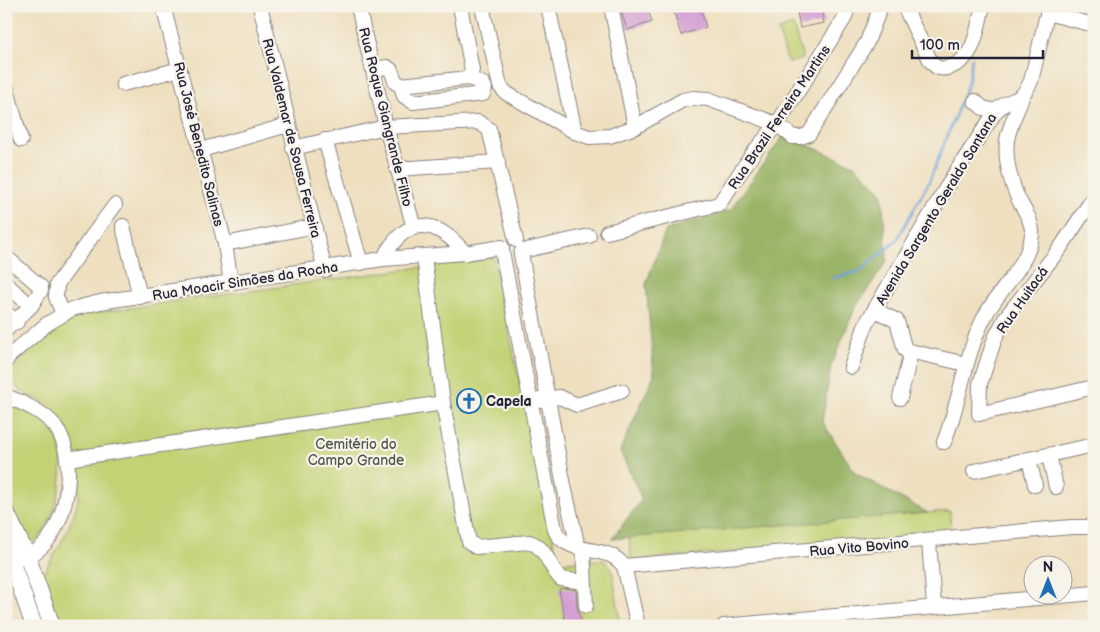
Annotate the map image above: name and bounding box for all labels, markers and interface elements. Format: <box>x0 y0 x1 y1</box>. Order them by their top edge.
street label: Rua Roque Giangrande Filho <box>355 26 416 209</box>
scale bar <box>912 28 1044 60</box>
text: 100 m <box>920 36 960 55</box>
street label: Rua Valdemar de Sousa Ferreira <box>258 37 325 240</box>
street label: Rua Brazil Ferreira Martins <box>725 42 834 193</box>
street label: Rua José Benedito Salinas <box>170 60 227 228</box>
street label: Avenida Sargento Geraldo Santana <box>872 110 1001 308</box>
street label: Rua Moacir Simões da Rocha <box>151 258 339 305</box>
street label: Rua Huitacá <box>993 263 1052 337</box>
church icon: Capela <box>456 388 482 414</box>
place label: Capela <box>486 393 532 410</box>
park label: Cemitério do Campo Grande <box>308 436 404 469</box>
street label: Rua Vito Bovino <box>809 535 910 560</box>
north arrow <box>1022 554 1072 604</box>
text: N <box>1043 559 1053 576</box>

